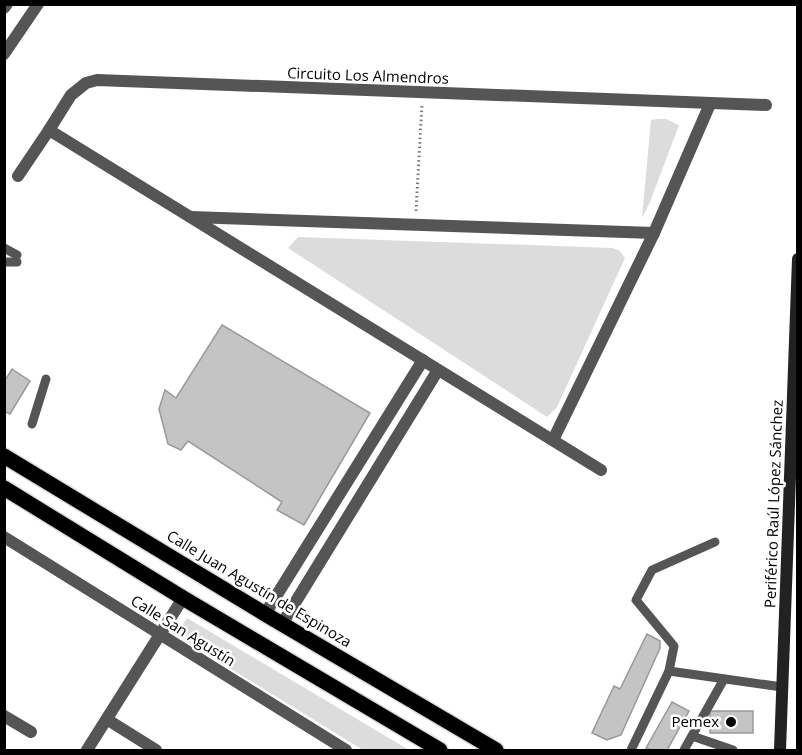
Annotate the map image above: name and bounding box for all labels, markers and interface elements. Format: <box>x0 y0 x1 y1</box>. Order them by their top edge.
street label: Circuito Los Almendros <box>287 62 449 88</box>
street label: Periférico Raúl López Sánchez <box>759 400 787 608</box>
street label: Calle Juan Agustín de Espinoza <box>163 525 356 651</box>
street label: Calle San Agustín <box>127 590 240 670</box>
place label: Pemex <box>671 711 719 731</box>
marker: Pemex <box>724 715 738 729</box>

